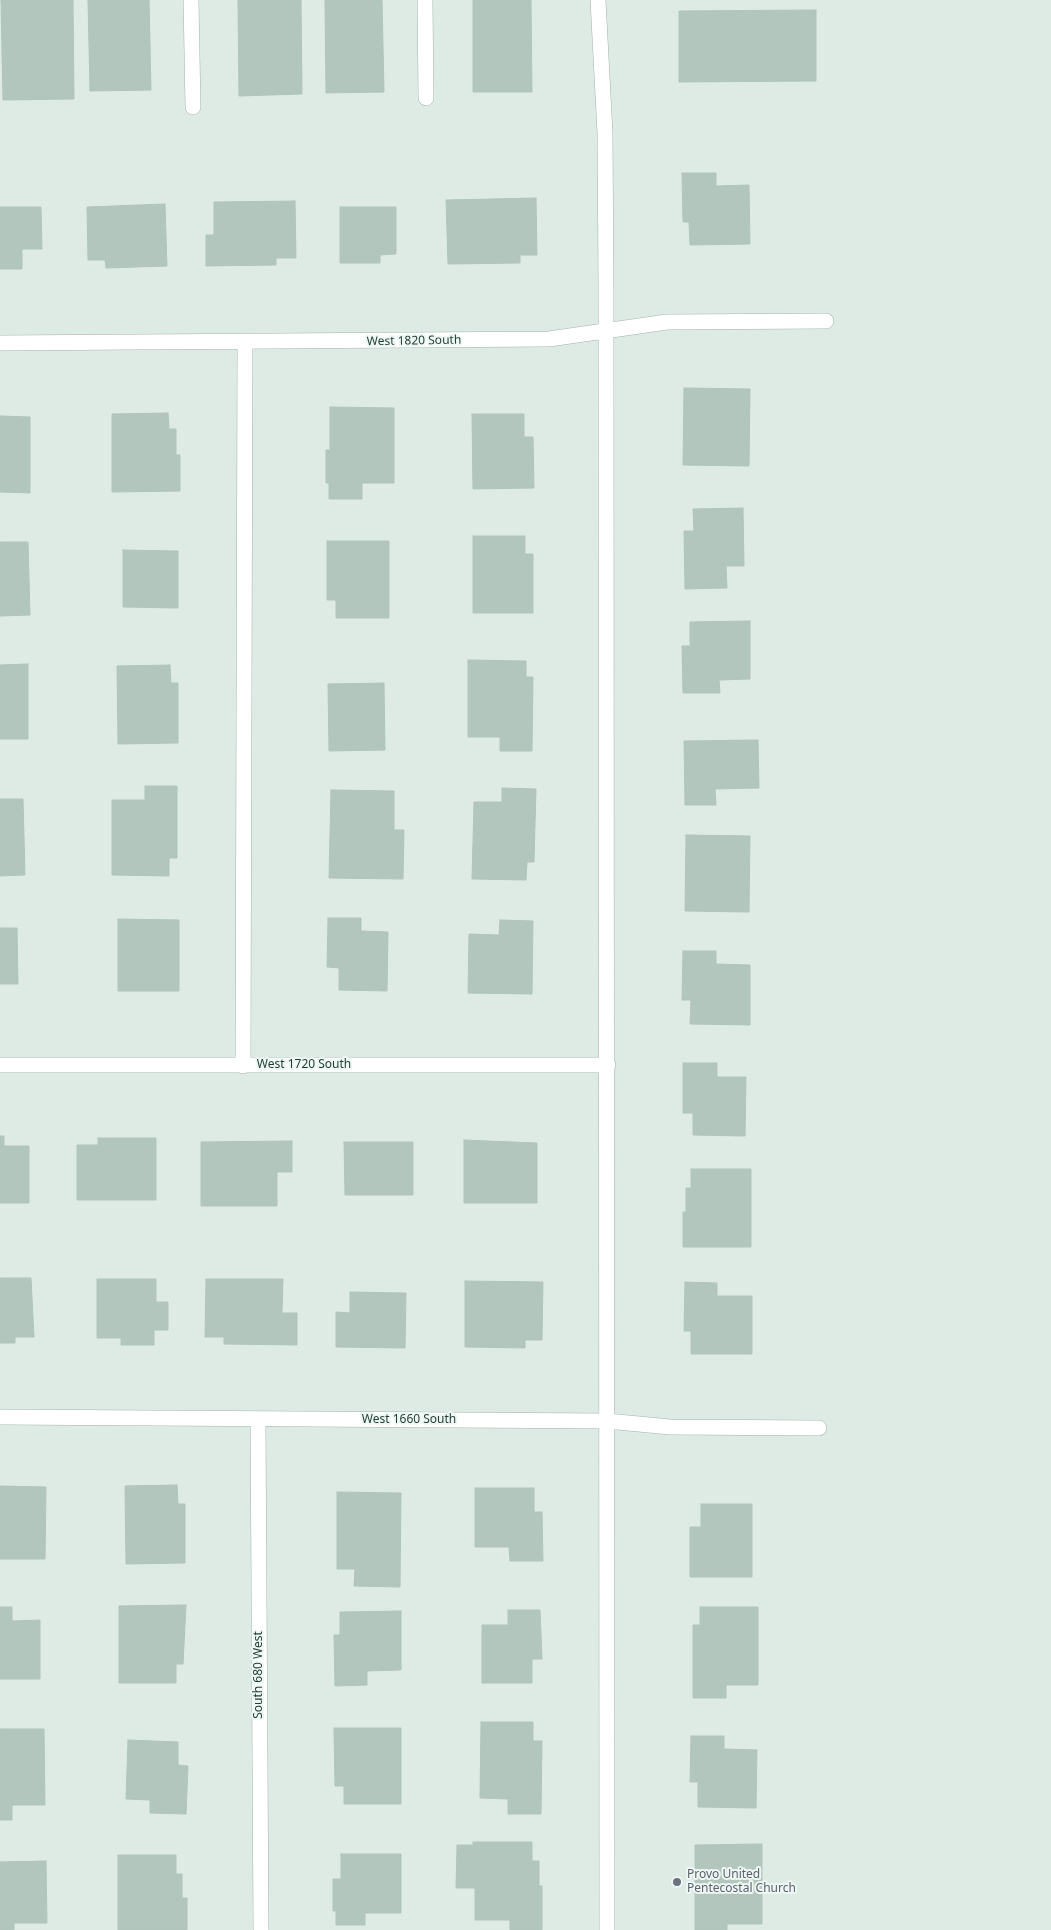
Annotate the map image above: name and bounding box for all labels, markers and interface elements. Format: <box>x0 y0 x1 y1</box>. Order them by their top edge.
street label: West 1820 South <box>367 333 461 349</box>
street label: West 1720 South <box>257 1058 351 1072</box>
street label: West 1660 South <box>362 1413 456 1427</box>
street label: South 680 West <box>252 1631 266 1719</box>
place label: Provo United Pentecostal Church <box>687 1868 796 1896</box>
marker: Provo United Pentecostal Church <box>671 1876 683 1888</box>

